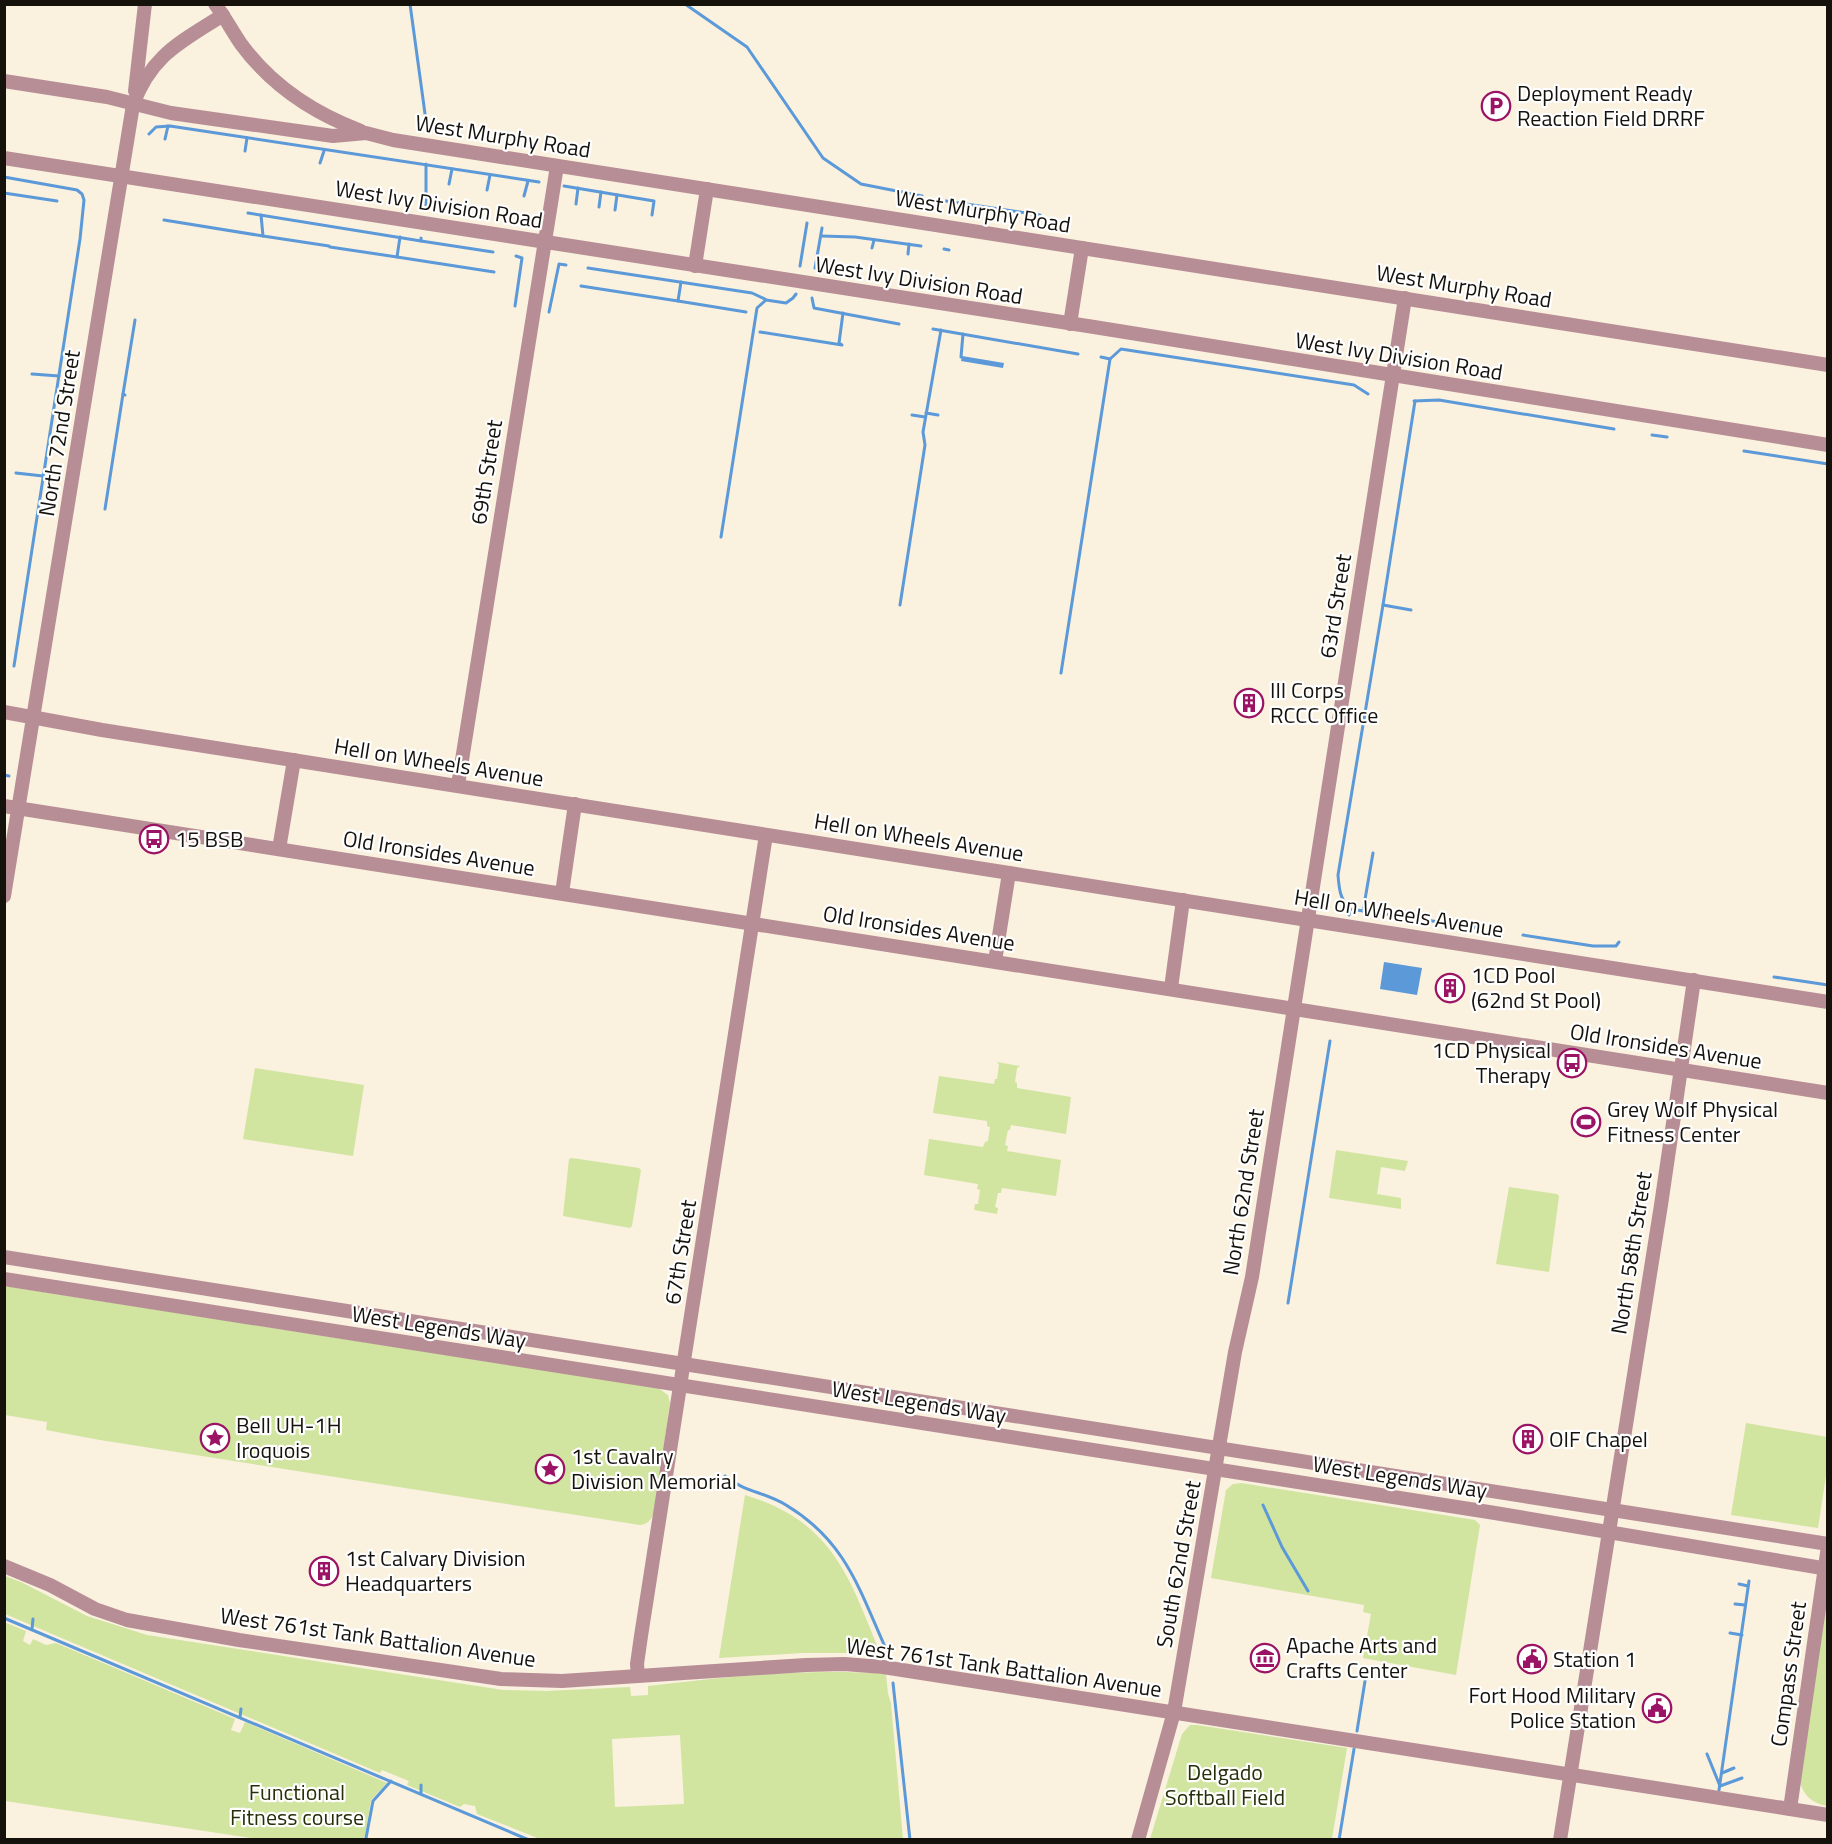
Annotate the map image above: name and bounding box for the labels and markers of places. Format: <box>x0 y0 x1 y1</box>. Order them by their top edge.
place label: Deployment Ready Reaction Field DRRF <box>1517 76 1705 135</box>
parking icon: Deployment Ready Reaction Field DRRF <box>1480 90 1512 122</box>
place label: III Corps RCCC Office <box>1270 673 1378 732</box>
building icon: III Corps RCCC Office <box>1233 687 1265 719</box>
place label: 15 BSB <box>175 822 244 856</box>
bus stop icon: 15 BSB <box>138 823 170 855</box>
place label: 1CD Pool (62nd St Pool) <box>1471 958 1601 1017</box>
building icon: 1CD Pool (62nd St Pool) <box>1434 972 1466 1004</box>
place label: 1CD Physical Therapy <box>1432 1033 1551 1092</box>
bus stop icon: 1CD Physical Therapy <box>1556 1047 1588 1079</box>
place label: Grey Wolf Physical Fitness Center <box>1607 1092 1778 1151</box>
sports icon: Grey Wolf Physical Fitness Center <box>1570 1106 1602 1138</box>
place label: Bell UH-1H Iroquois <box>236 1408 342 1467</box>
place icon: Bell UH-1H Iroquois <box>199 1422 231 1454</box>
place label: OIF Chapel <box>1549 1422 1648 1456</box>
building icon: OIF Chapel <box>1512 1423 1544 1455</box>
place label: 1st Cavalry Division Memorial <box>571 1439 737 1498</box>
place icon: 1st Cavalry Division Memorial <box>534 1453 566 1485</box>
place label: 1st Calvary Division Headquarters <box>345 1541 526 1600</box>
building icon: 1st Calvary Division Headquarters <box>308 1555 340 1587</box>
place label: Apache Arts and Crafts Center <box>1286 1628 1437 1687</box>
museum icon: Apache Arts and Crafts Center <box>1249 1642 1281 1674</box>
place label: Station 1 <box>1553 1642 1637 1676</box>
public building icon: Station 1 <box>1516 1643 1548 1675</box>
place label: Fort Hood Military Police Station <box>1468 1678 1636 1737</box>
public building icon: Fort Hood Military Police Station <box>1641 1692 1673 1724</box>

